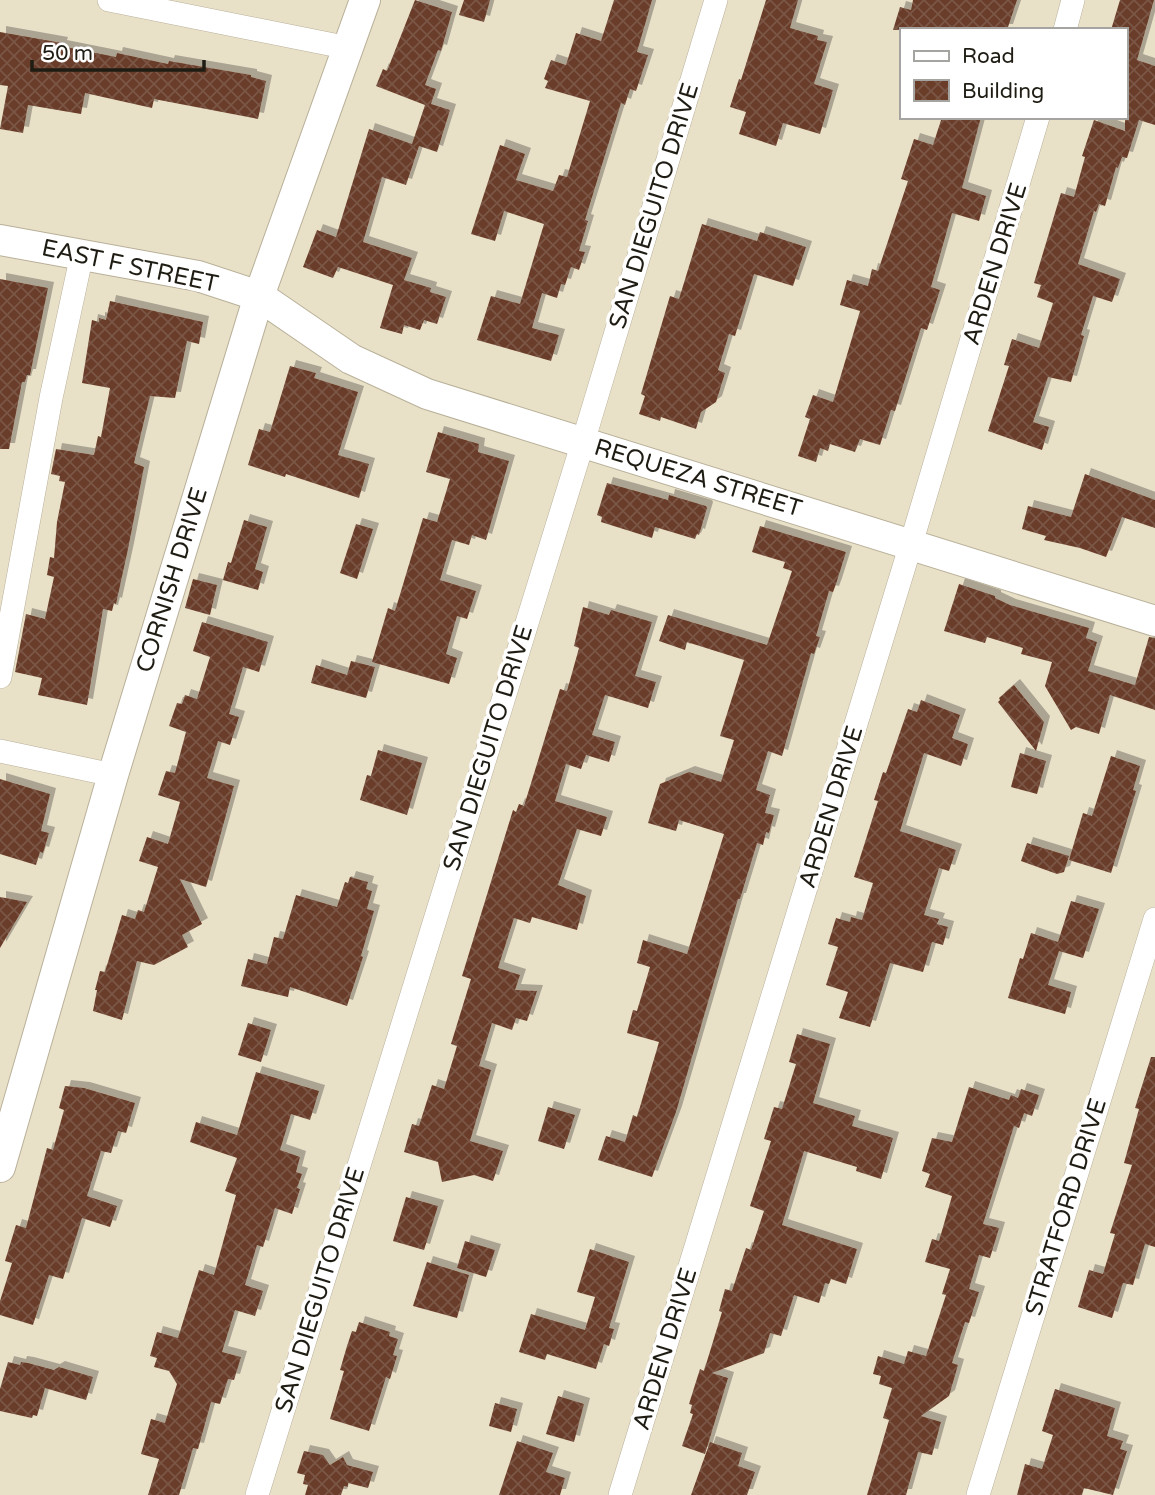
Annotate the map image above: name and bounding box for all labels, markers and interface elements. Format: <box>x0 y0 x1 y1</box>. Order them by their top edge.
scale bar <box>32 28 203 72</box>
legend <box>900 28 1127 119</box>
text: 50 m <box>42 41 93 66</box>
text: Road <box>962 44 1015 69</box>
text: Building <box>962 79 1044 104</box>
street label: SAN DIEGUITO DRIVE <box>603 80 705 332</box>
street label: ARDEN DRIVE <box>957 180 1033 348</box>
street label: EAST F STREET <box>39 233 221 299</box>
street label: REQUEZA STREET <box>591 433 806 523</box>
street label: CORNISH DRIVE <box>130 484 214 676</box>
street label: SAN DIEGUITO DRIVE <box>437 622 539 874</box>
street label: ARDEN DRIVE <box>793 723 869 891</box>
street label: STRATFORD DRIVE <box>1019 1095 1113 1319</box>
street label: SAN DIEGUITO DRIVE <box>269 1164 371 1416</box>
street label: ARDEN DRIVE <box>627 1265 703 1433</box>

